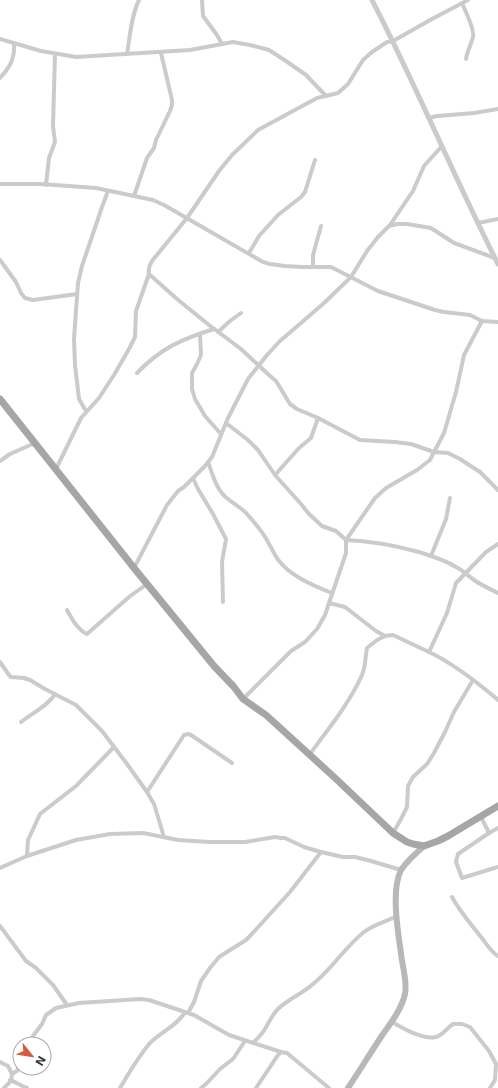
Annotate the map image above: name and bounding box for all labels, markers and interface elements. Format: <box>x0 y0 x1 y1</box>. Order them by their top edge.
north arrow <box>12 1036 52 1076</box>
text: N <box>33 1054 49 1068</box>

